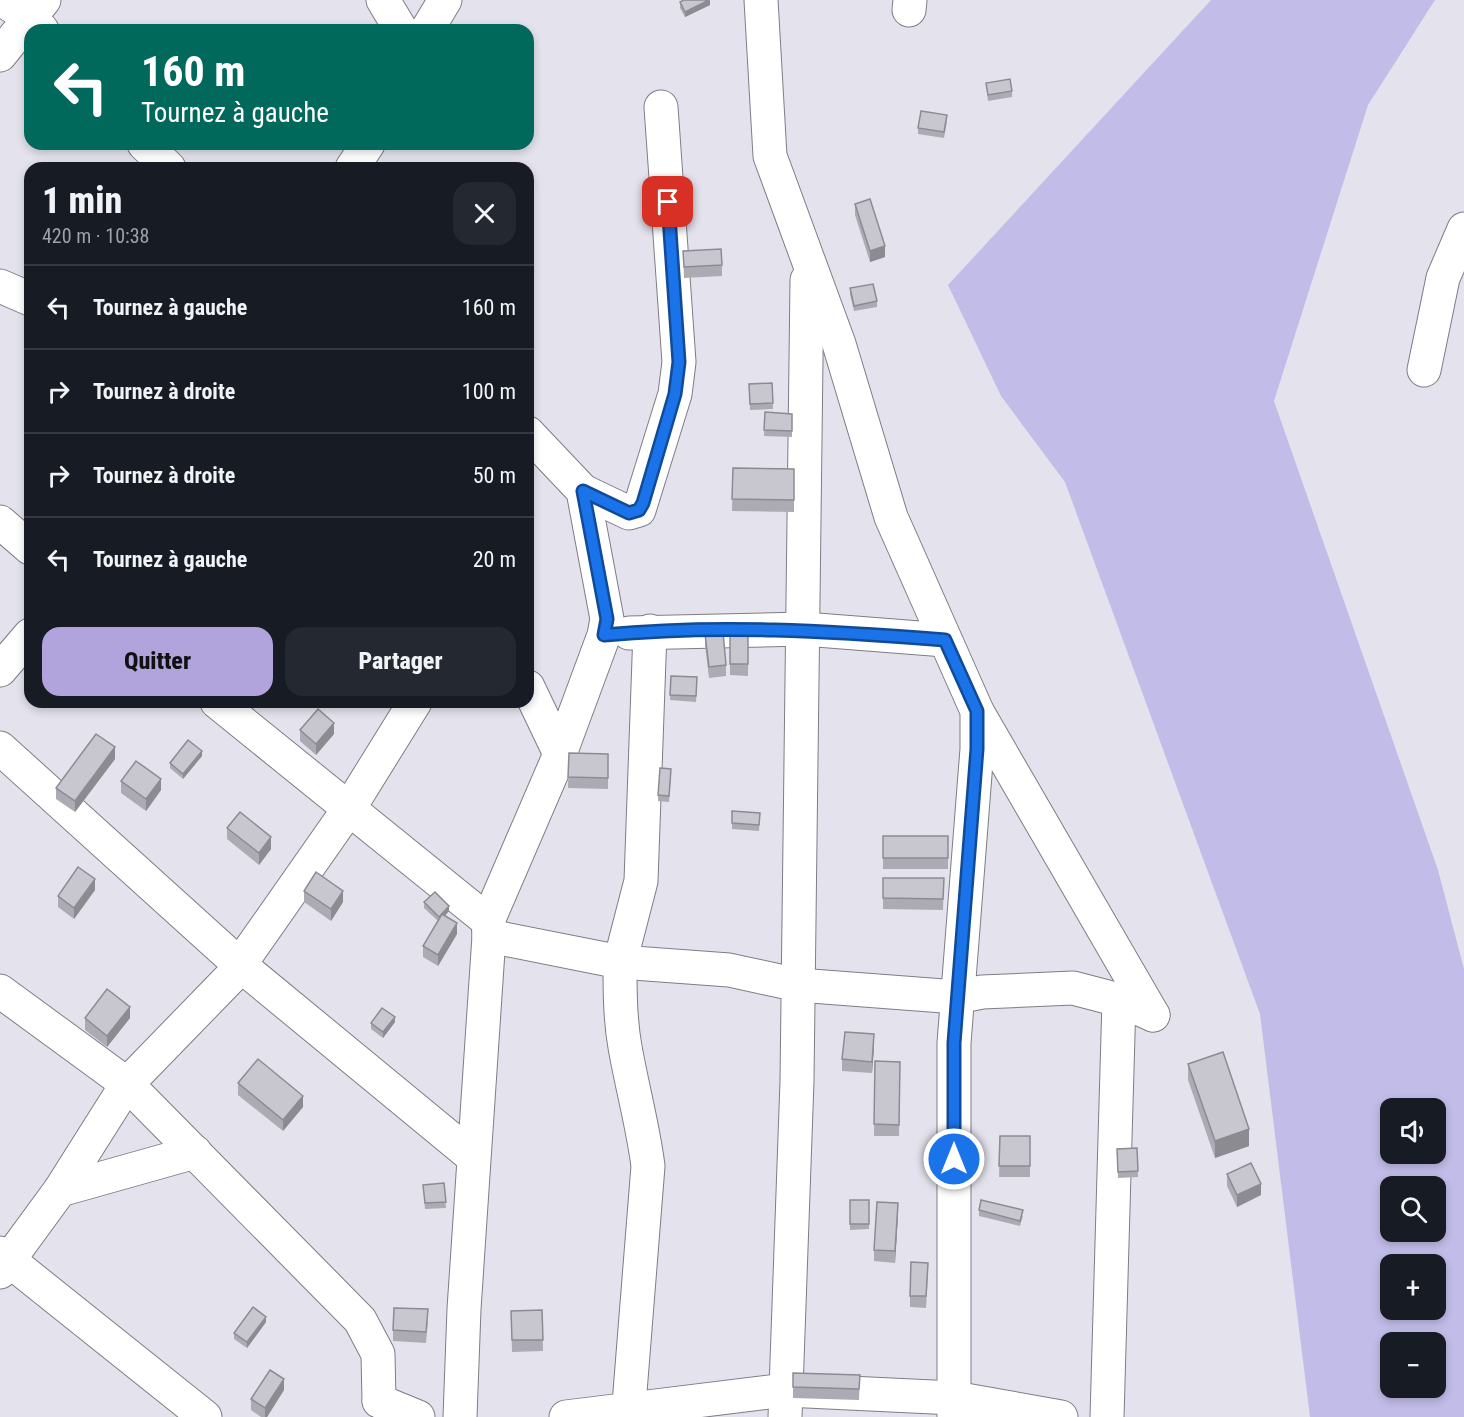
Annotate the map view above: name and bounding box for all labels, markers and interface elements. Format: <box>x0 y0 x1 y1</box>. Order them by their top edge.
text: 160 m <box>141 47 246 96</box>
icon: left <box>42 48 120 126</box>
text: Tournez à gauche <box>141 97 329 129</box>
pin <box>642 176 693 227</box>
text: 1 min <box>42 180 122 222</box>
button: close <box>453 182 516 245</box>
icon: arrive <box>651 185 684 218</box>
text: 420 m · 10:38 <box>42 224 149 248</box>
icon: left <box>42 291 75 324</box>
text: Tournez à gauche <box>93 295 247 320</box>
text: 160 m <box>462 295 516 320</box>
icon: right <box>42 375 75 408</box>
text: Tournez à droite <box>93 379 235 404</box>
text: 100 m <box>462 379 516 404</box>
icon: right <box>42 459 75 492</box>
text: Tournez à droite <box>93 463 235 488</box>
text: 50 m <box>473 463 516 488</box>
icon: left <box>42 543 75 576</box>
text: Tournez à gauche <box>93 547 247 572</box>
text: 20 m <box>473 547 516 572</box>
button: Quitter <box>42 627 273 696</box>
button: Partager <box>285 627 516 696</box>
map controls <box>1380 1098 1446 1398</box>
button: sound <box>1380 1098 1446 1164</box>
position arrow <box>922 1127 986 1191</box>
button: search <box>1380 1176 1446 1242</box>
button: + <box>1380 1254 1446 1320</box>
button: − <box>1380 1332 1446 1398</box>

